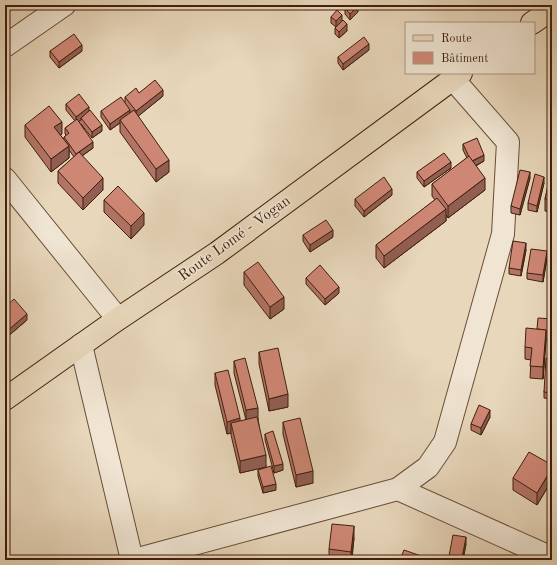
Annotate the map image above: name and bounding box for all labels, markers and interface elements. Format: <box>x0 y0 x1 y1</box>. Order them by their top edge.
legend <box>405 22 535 74</box>
text: Route <box>441 33 472 45</box>
text: Bâtiment <box>441 53 488 65</box>
street label: Route Lomé - Vogan <box>176 194 294 284</box>

